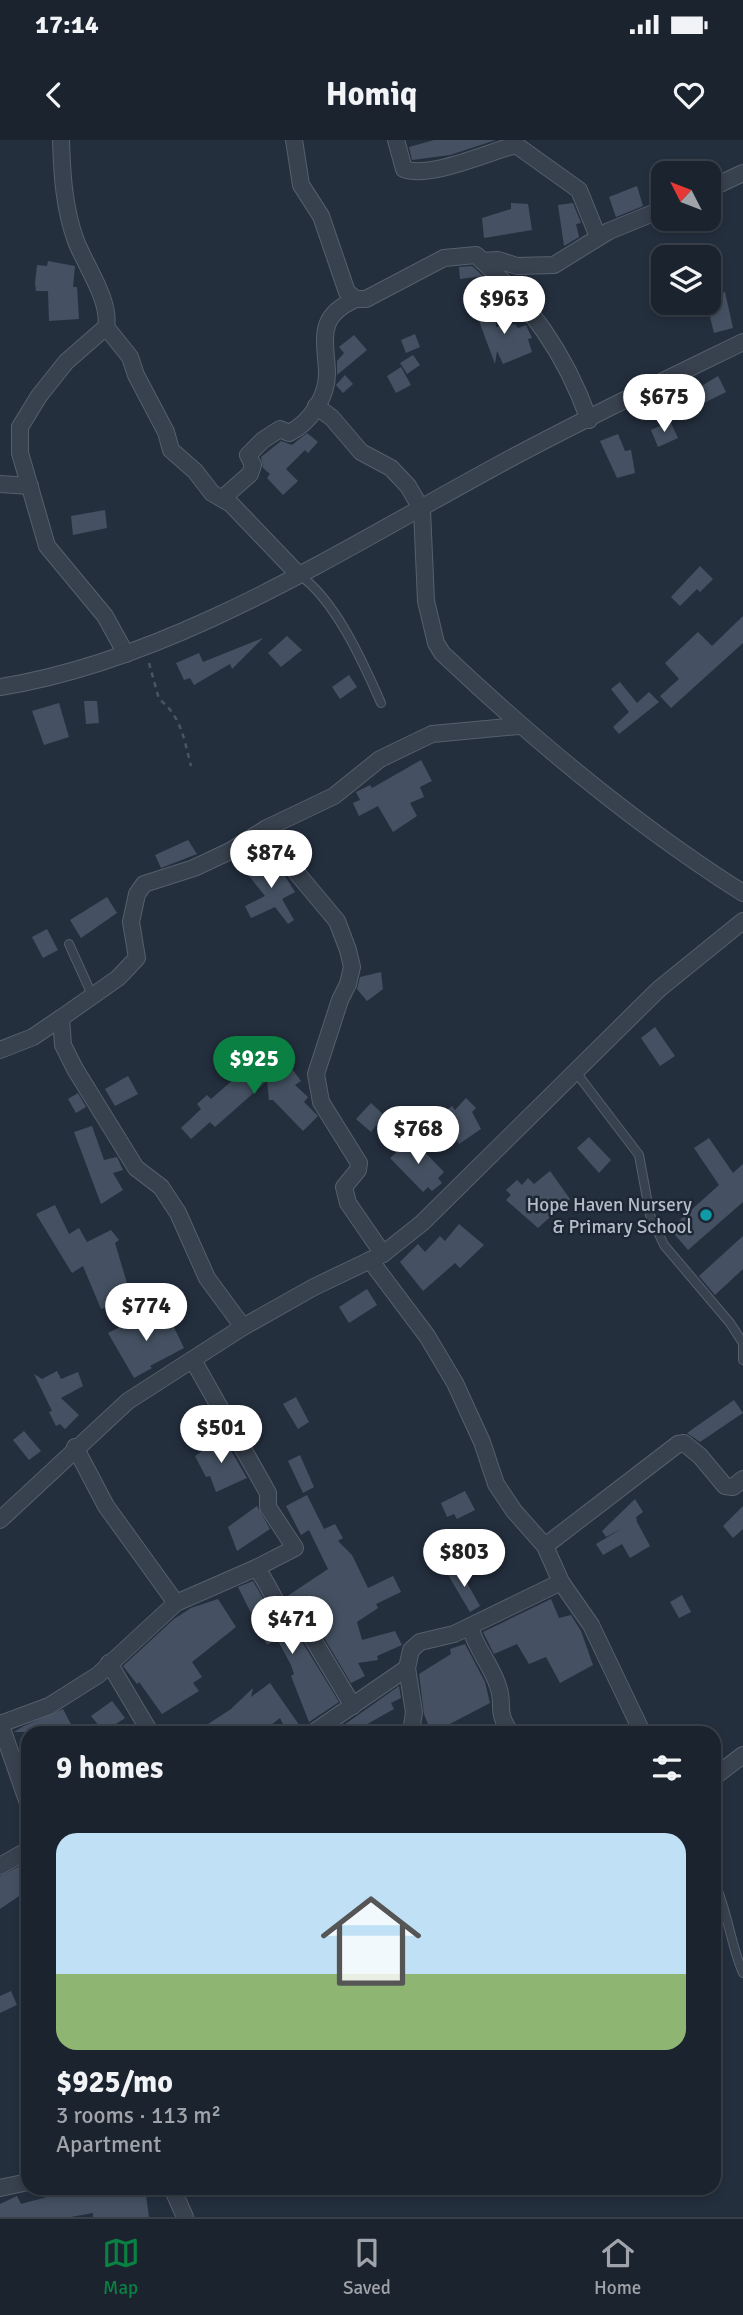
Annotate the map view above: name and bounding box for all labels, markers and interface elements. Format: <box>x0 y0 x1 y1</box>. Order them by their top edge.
text: 17:14 <box>35 9 99 41</box>
text: Homiq <box>326 75 417 114</box>
icon: back <box>35 76 73 114</box>
icon: heart <box>670 76 708 114</box>
north arrow <box>651 161 721 231</box>
map controls <box>651 161 721 315</box>
button: layers <box>651 245 721 315</box>
pin: $963 <box>463 276 545 336</box>
text: $963 <box>479 284 529 313</box>
pin: $675 <box>623 374 705 434</box>
text: $675 <box>639 382 689 411</box>
pin: $874 <box>230 830 312 890</box>
text: $874 <box>246 838 296 867</box>
pin: $925 <box>213 1037 295 1096</box>
text: $925 <box>229 1044 279 1073</box>
pin: $768 <box>377 1107 459 1166</box>
text: $768 <box>393 1114 443 1143</box>
place label: Hope Haven Nursery & Primary School <box>526 1193 692 1239</box>
marker: Hope Haven Nursery & Primary School <box>698 1207 714 1223</box>
pin: $774 <box>105 1284 187 1343</box>
text: $774 <box>121 1291 171 1320</box>
pin: $501 <box>180 1406 262 1465</box>
text: $501 <box>196 1413 246 1442</box>
pin: $803 <box>423 1530 505 1589</box>
text: $803 <box>439 1537 489 1566</box>
pin: $471 <box>251 1596 333 1656</box>
text: $471 <box>267 1604 317 1633</box>
icon: filters <box>648 1749 686 1787</box>
text: 9 homes <box>56 1750 163 1787</box>
icon: home <box>308 1878 434 2004</box>
text: $925/mo <box>56 2064 173 2101</box>
text: 3 rooms · 113 m² <box>56 2101 221 2130</box>
text: Apartment <box>56 2130 161 2159</box>
tab: Map <box>102 2234 140 2300</box>
tab: Saved <box>343 2234 391 2300</box>
tab: Home <box>594 2234 641 2300</box>

